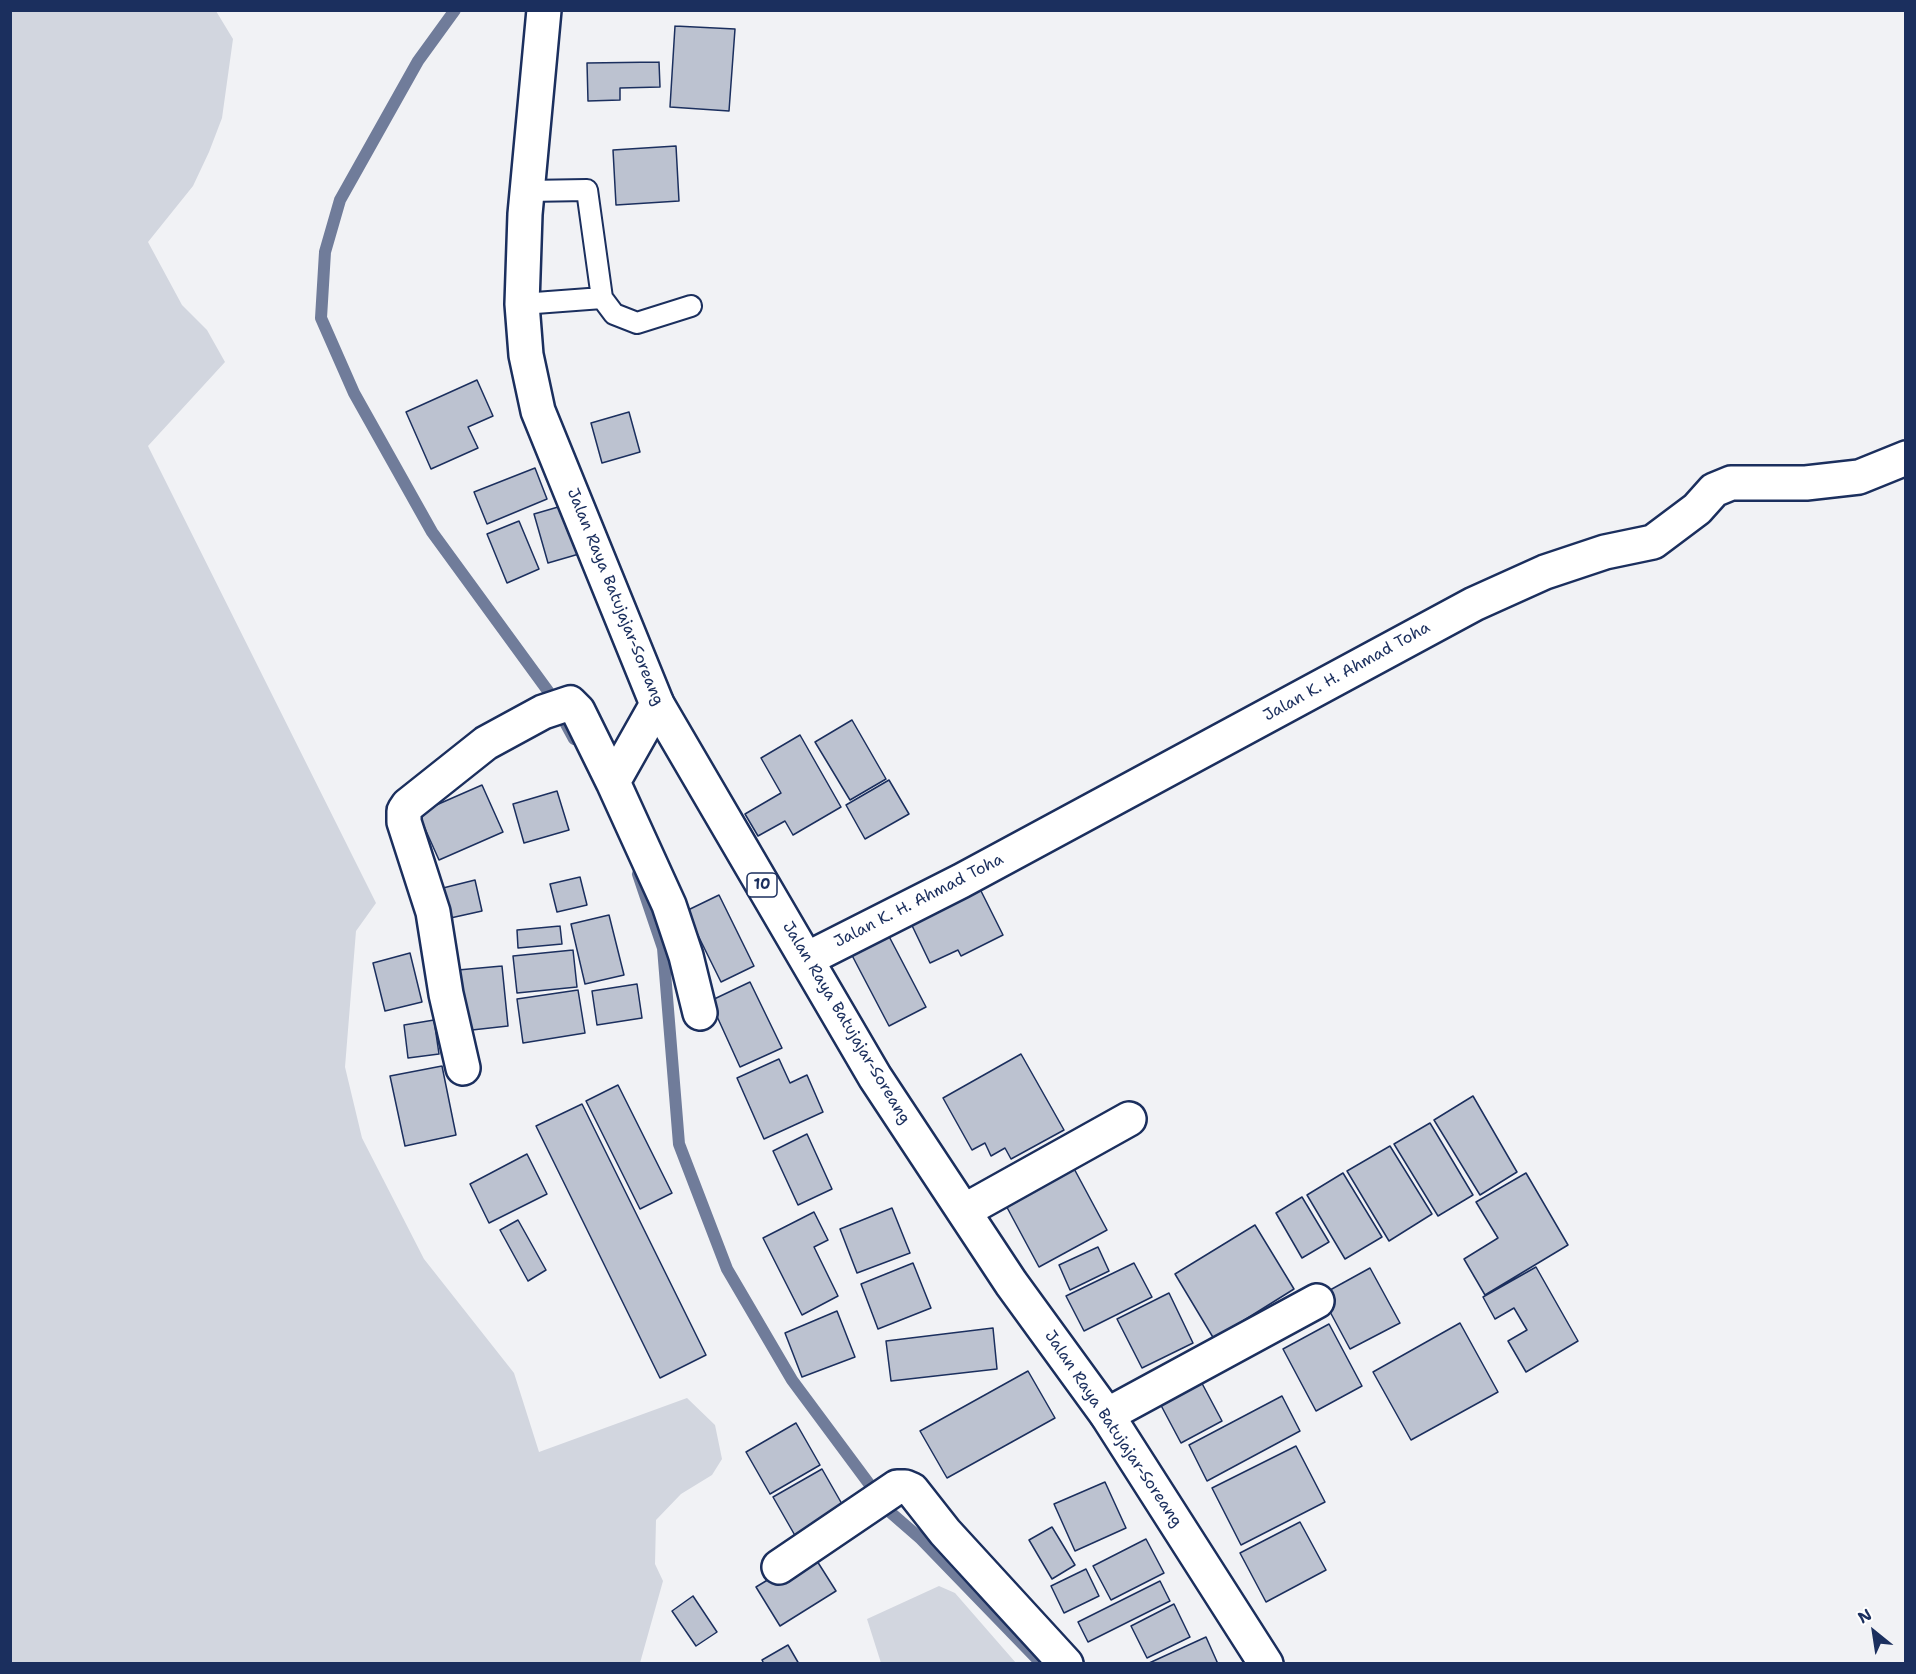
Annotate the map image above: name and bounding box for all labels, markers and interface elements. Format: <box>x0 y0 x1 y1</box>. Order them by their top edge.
street label: Jalan Raya Batujajar-Soreang <box>563 486 667 708</box>
street label: Jalan K. H. Ahmad Toha <box>1260 618 1434 726</box>
street label: Jalan K. H. Ahmad Toha <box>831 850 1007 952</box>
road number: 10 <box>747 873 777 897</box>
street label: Jalan Raya Batujajar-Soreang <box>778 918 914 1128</box>
street label: Jalan Raya Batujajar-Soreang <box>1040 1327 1186 1531</box>
north arrow <box>1844 1602 1904 1662</box>
text: N <box>1854 1604 1875 1628</box>

